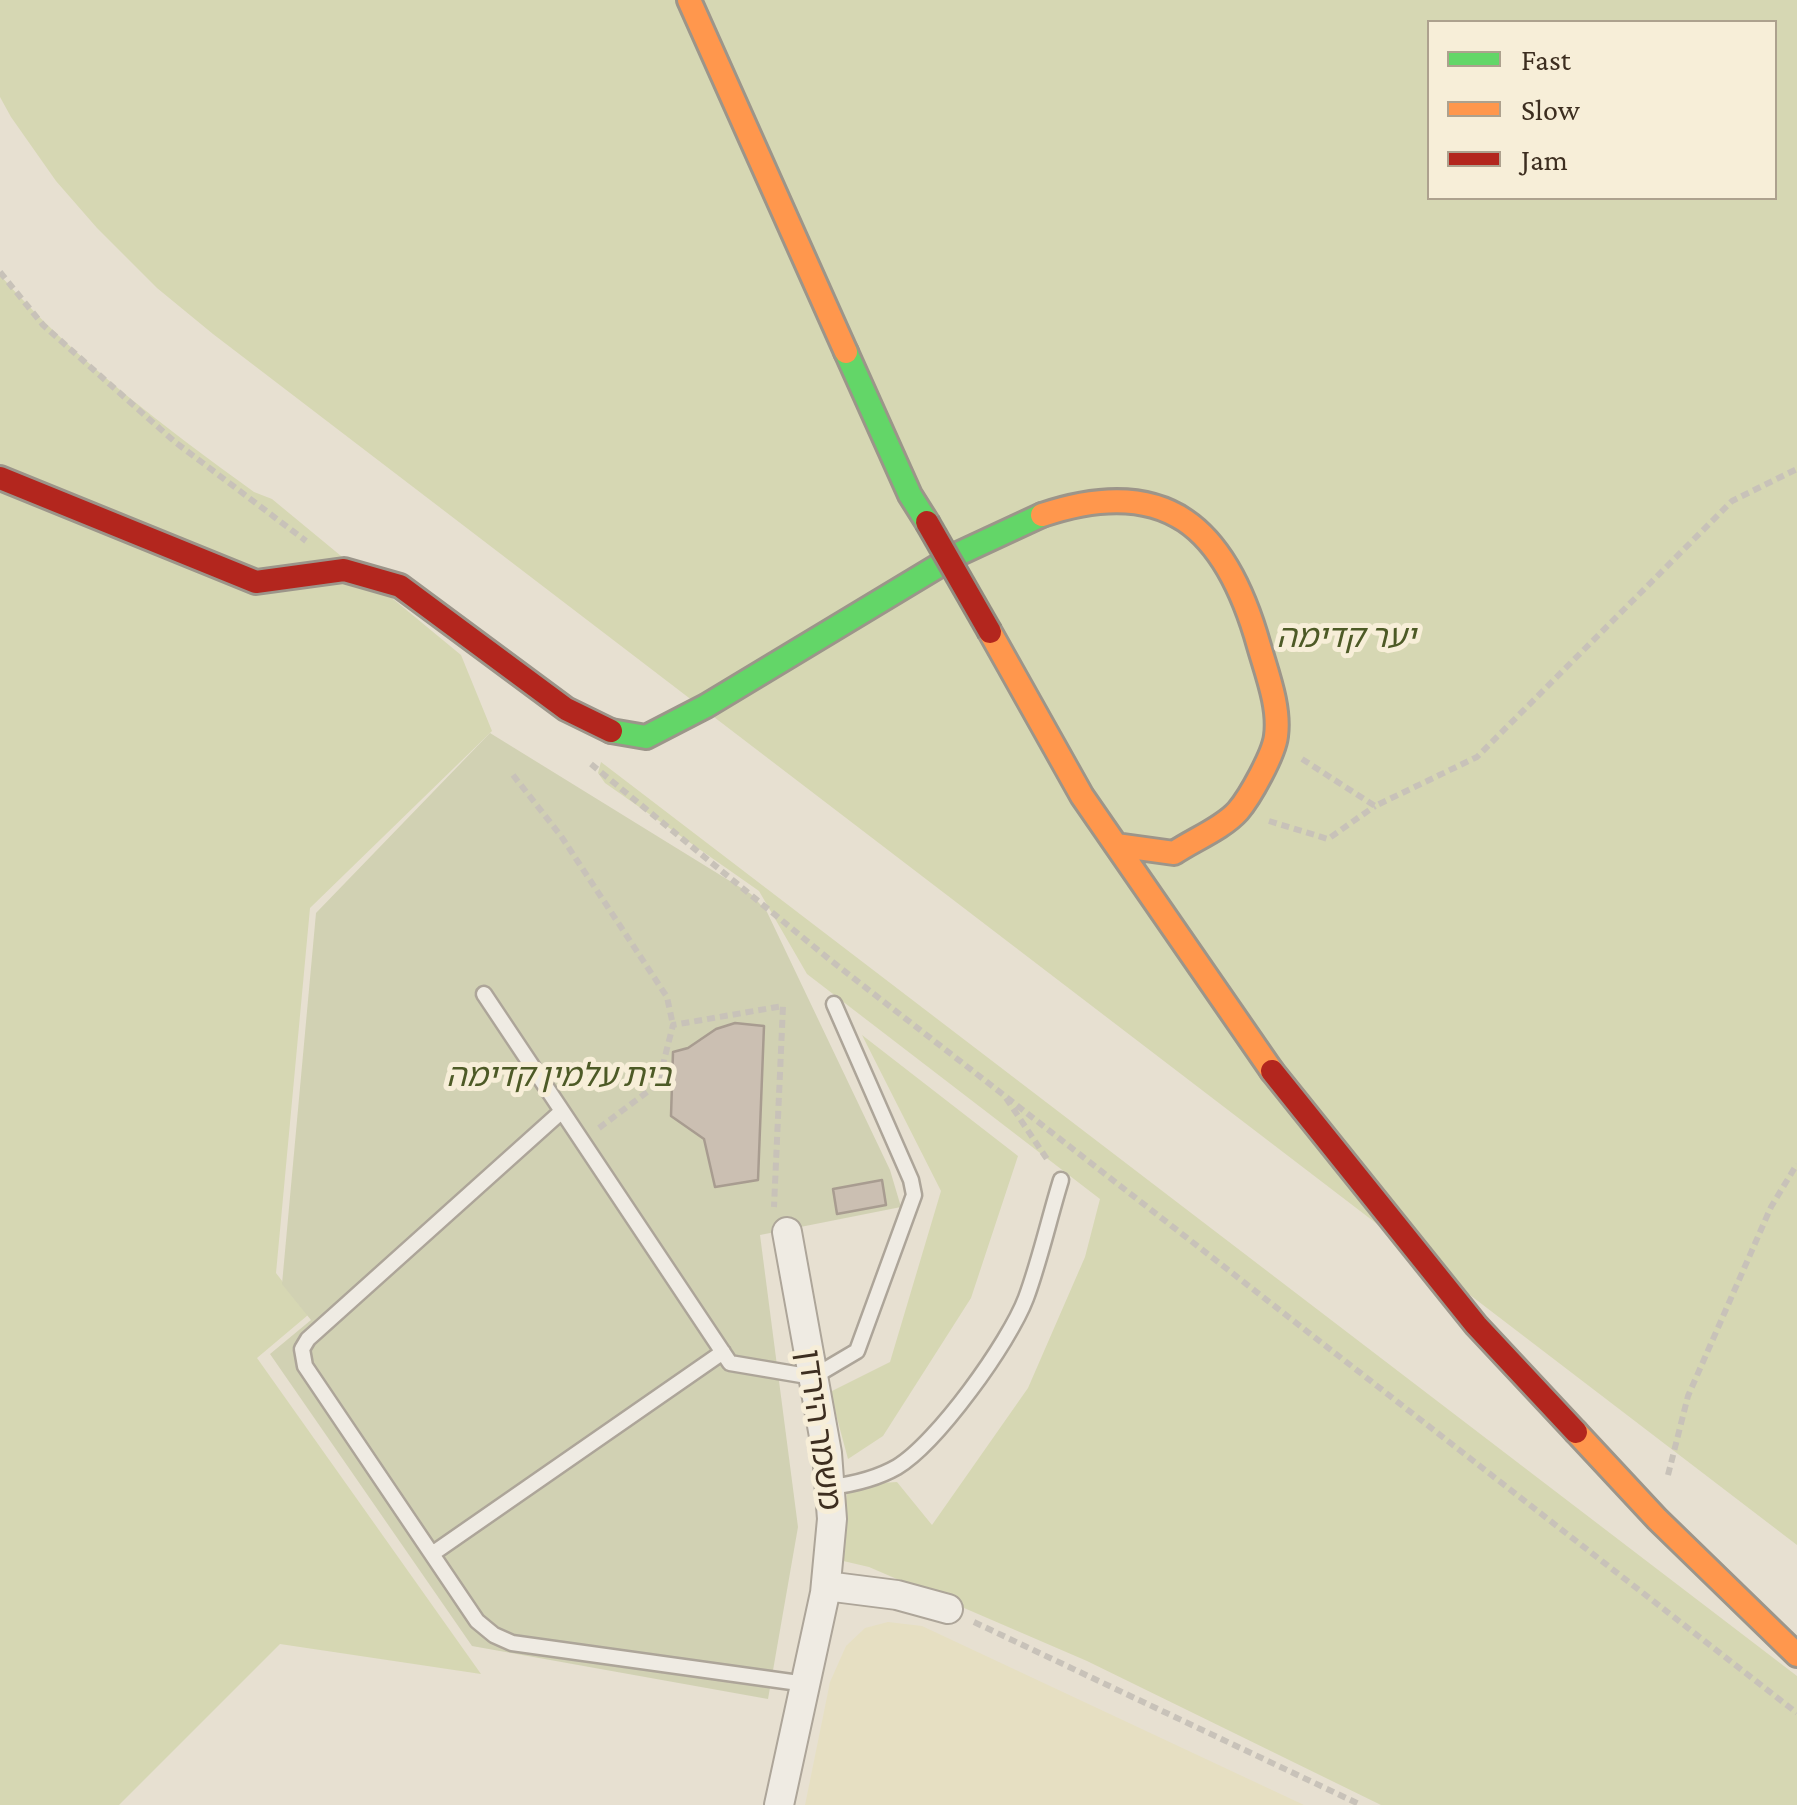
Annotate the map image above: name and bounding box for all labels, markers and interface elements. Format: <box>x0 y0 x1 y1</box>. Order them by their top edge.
legend <box>1427 20 1777 200</box>
text: Fast <box>1521 43 1571 76</box>
text: Slow <box>1521 93 1580 126</box>
text: Jam <box>1521 143 1568 176</box>
park label: יער קדימה <box>1277 618 1415 656</box>
park label: בית עלמין קדימה <box>446 1057 672 1095</box>
street label: משמר הירדן <box>789 1347 849 1513</box>

